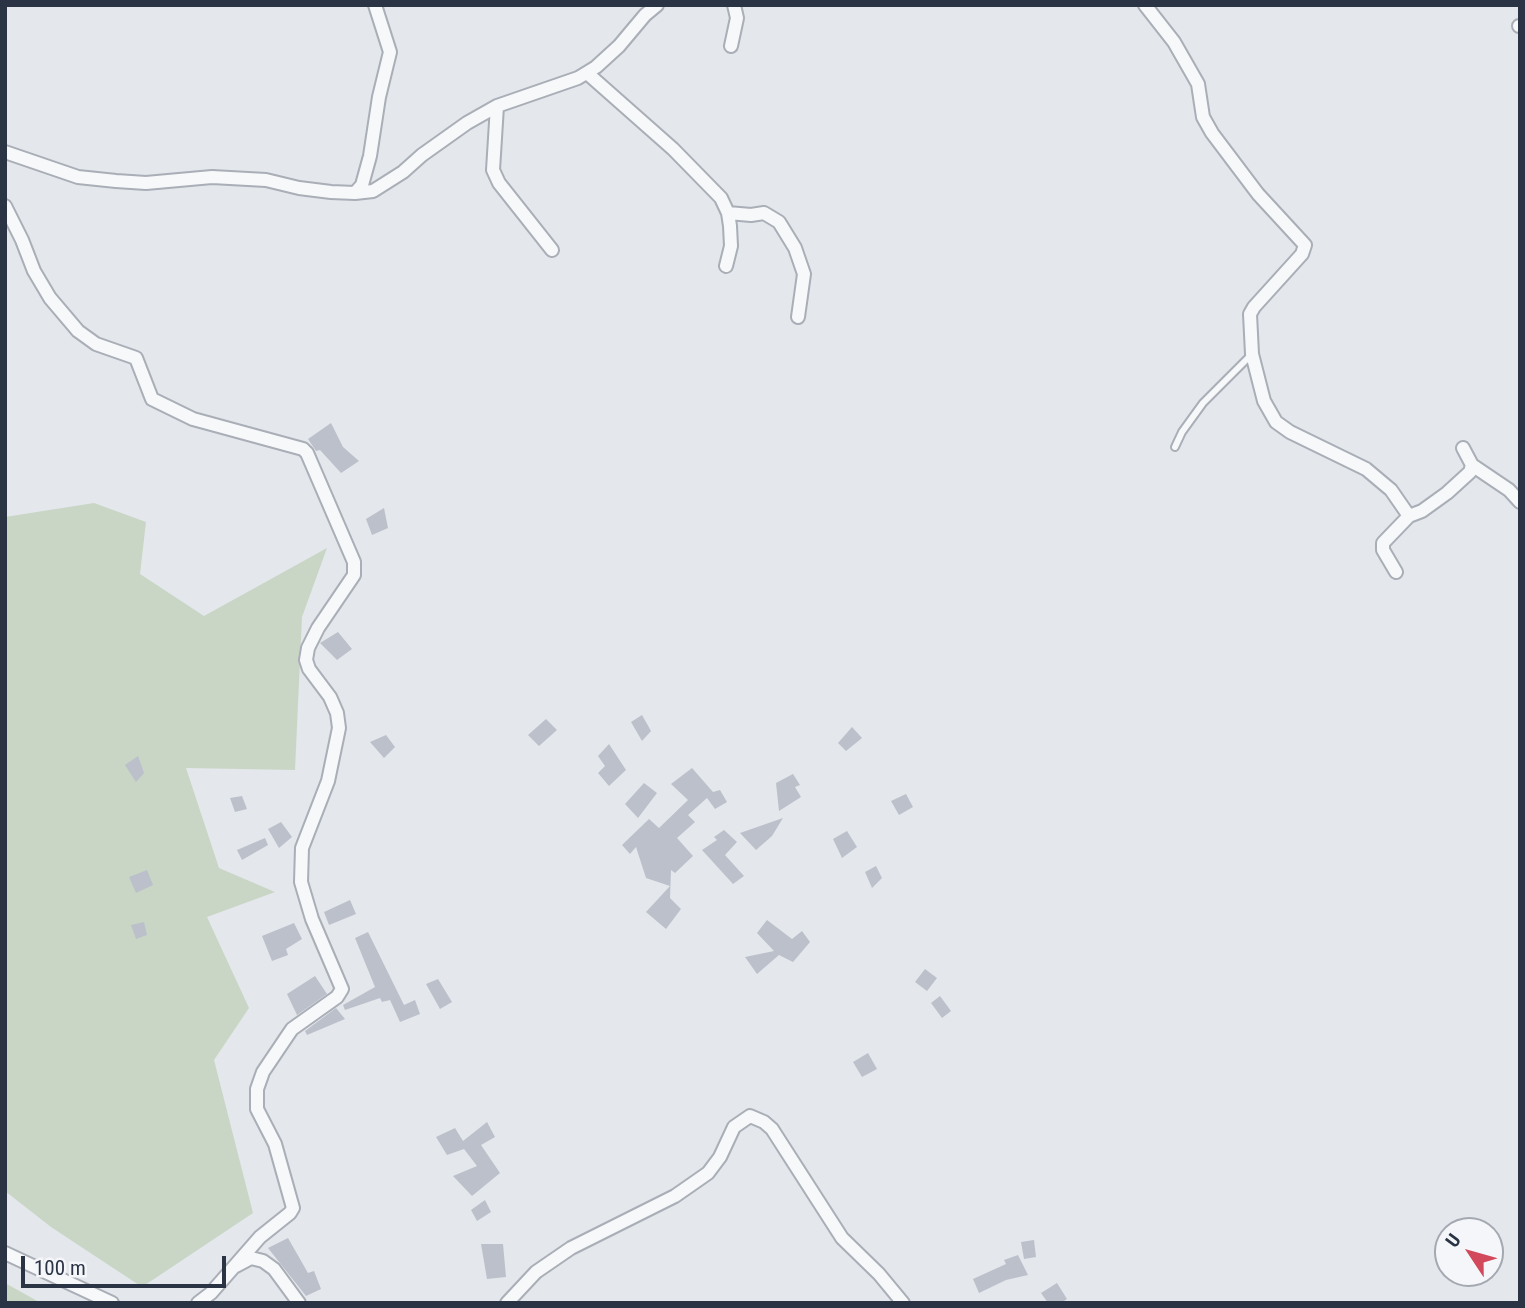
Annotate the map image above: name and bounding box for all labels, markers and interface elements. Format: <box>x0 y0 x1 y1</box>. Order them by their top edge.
north arrow <box>1434 1217 1504 1287</box>
text: U <box>1441 1229 1466 1252</box>
scale bar <box>24 1242 229 1286</box>
text: 100 m <box>34 1256 86 1280</box>

